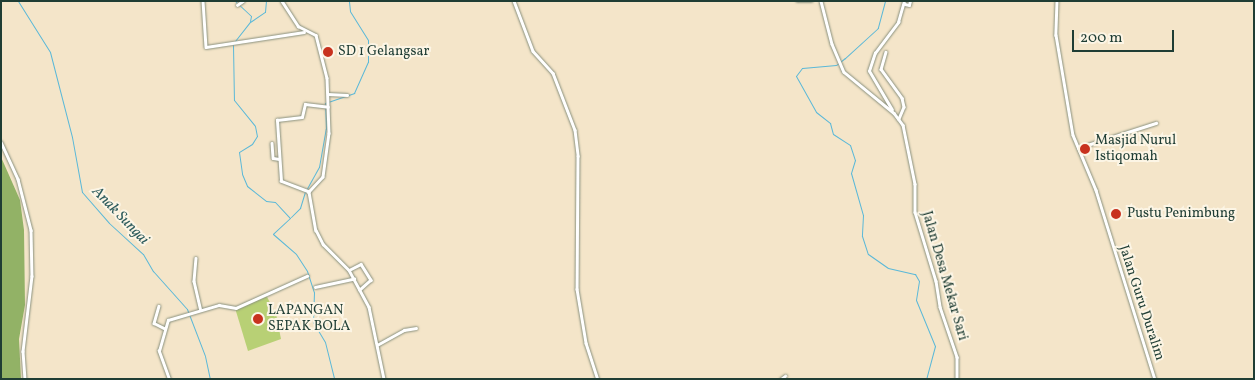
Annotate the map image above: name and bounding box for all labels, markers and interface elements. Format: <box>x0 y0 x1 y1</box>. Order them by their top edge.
scale bar <box>1075 20 1178 52</box>
text: 200 m <box>1080 28 1123 49</box>
place label: SD 1 Gelangsar <box>338 44 429 60</box>
marker: SD 1 Gelangsar <box>322 46 334 58</box>
place label: Masjid Nurul Istiqomah <box>1095 133 1176 166</box>
marker: Masjid Nurul Istiqomah <box>1079 143 1091 155</box>
water label: Anak Sungai <box>88 183 152 249</box>
place label: Pustu Penimbung <box>1127 206 1235 222</box>
marker: Pustu Penimbung <box>1109 207 1123 221</box>
street label: Jalan Desa Mekar Sari <box>917 209 971 343</box>
street label: Jalan Guru Duralim <box>1114 243 1168 363</box>
place label: LAPANGAN SEPAK BOLA <box>268 303 350 336</box>
marker: LAPANGAN SEPAK BOLA <box>252 313 264 325</box>

